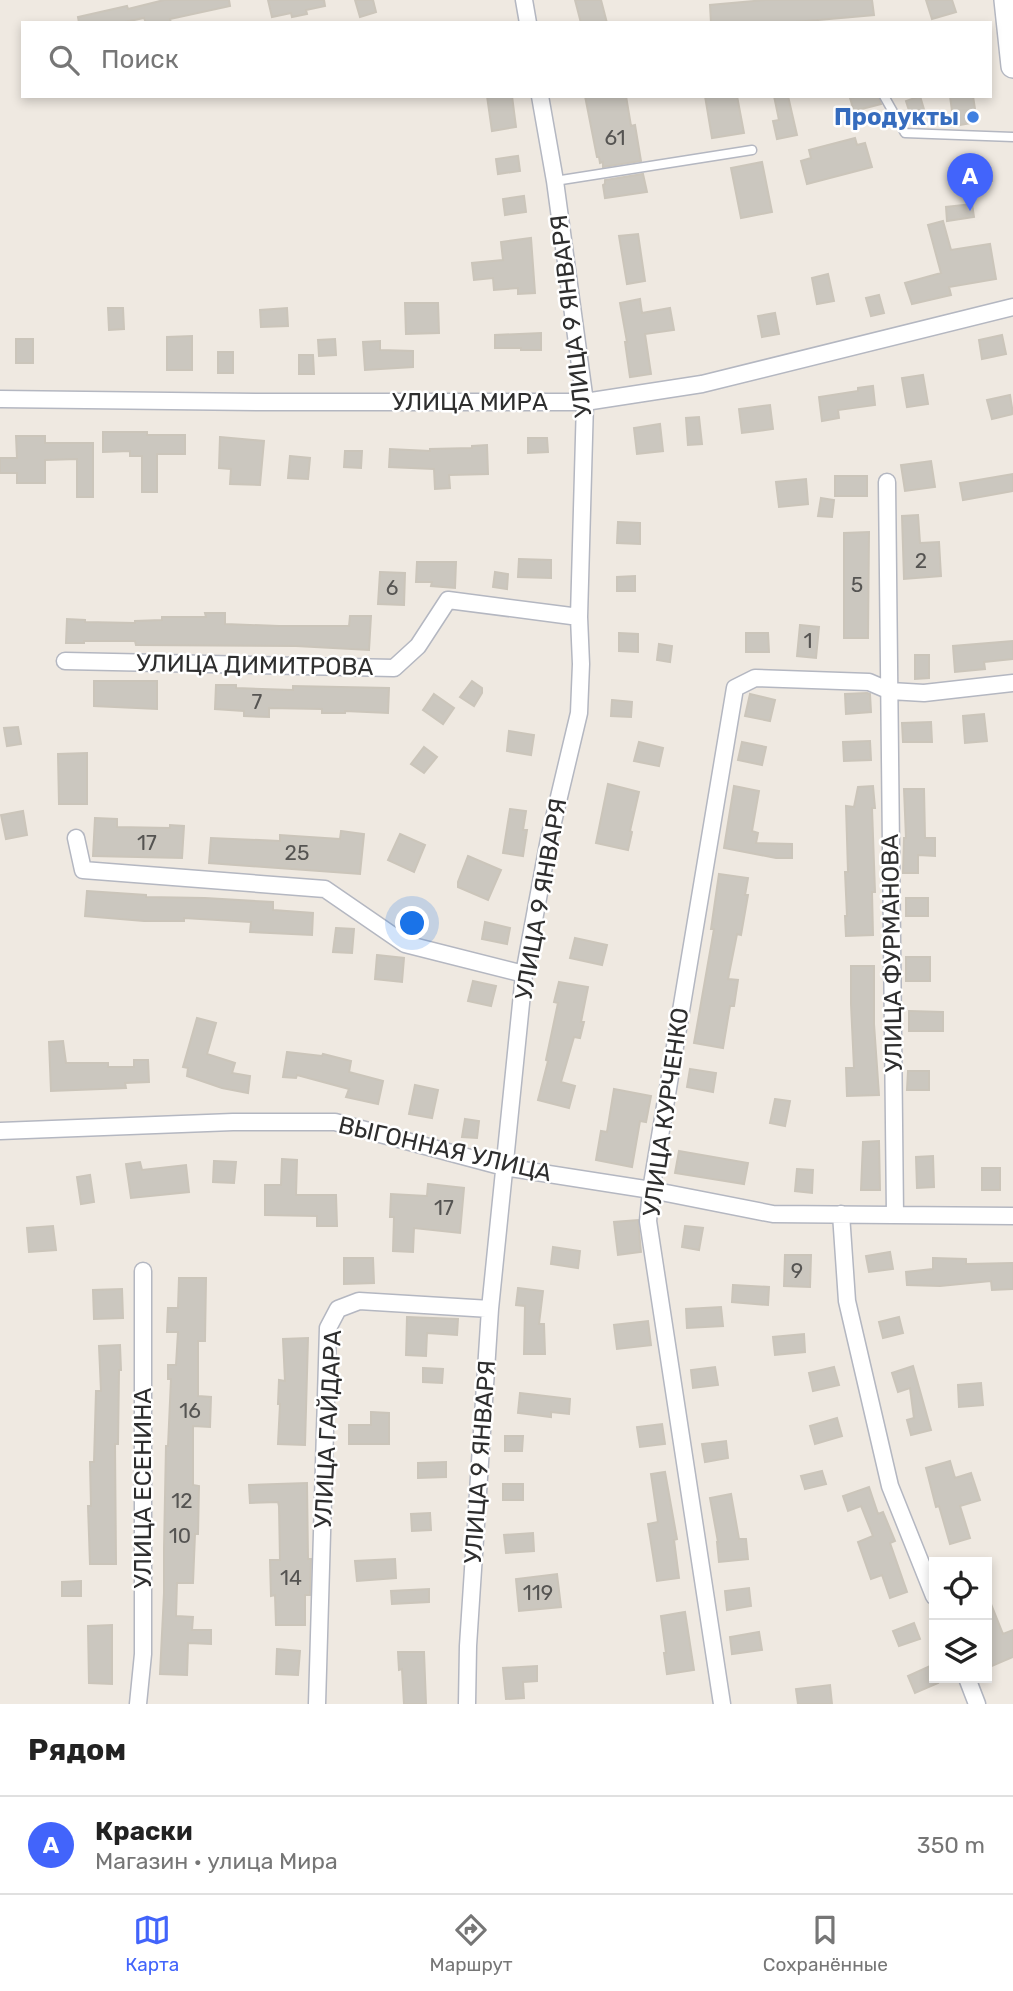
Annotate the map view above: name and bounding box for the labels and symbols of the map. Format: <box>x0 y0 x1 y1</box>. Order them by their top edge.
place label: Продукты <box>834 103 959 131</box>
marker: Продукты <box>965 109 981 125</box>
house number: 61 <box>604 125 626 150</box>
pin: A <box>947 153 993 211</box>
street label: УЛИЦА 9 ЯНВАРЯ <box>545 213 597 419</box>
street label: УЛИЦА МИРА <box>392 388 548 416</box>
house number: 2 <box>915 548 927 573</box>
house number: 5 <box>851 572 863 597</box>
house number: 6 <box>386 575 398 600</box>
house number: 1 <box>804 628 813 653</box>
street label: УЛИЦА ДИМИТРОВА <box>136 649 374 681</box>
house number: 7 <box>252 689 263 714</box>
street label: УЛИЦА 9 ЯНВАРЯ <box>509 796 573 1002</box>
house number: 17 <box>137 830 157 855</box>
street label: УЛИЦА ФУРМАНОВА <box>876 834 908 1072</box>
house number: 25 <box>285 840 309 865</box>
your location <box>395 906 429 940</box>
street label: УЛИЦА КУРЧЕНКО <box>637 1006 695 1218</box>
street label: ВЫГОННАЯ УЛИЦА <box>336 1111 554 1187</box>
house number: 17 <box>434 1195 454 1220</box>
house number: 9 <box>791 1258 803 1283</box>
street label: УЛИЦА ГАЙДАРА <box>309 1329 347 1529</box>
street label: УЛИЦА 9 ЯНВАРЯ <box>459 1359 501 1565</box>
street label: УЛИЦА ЕСЕНИНА <box>129 1388 157 1588</box>
house number: 16 <box>179 1398 201 1423</box>
house number: 12 <box>171 1488 193 1513</box>
house number: 10 <box>169 1523 191 1548</box>
house number: 14 <box>280 1565 302 1590</box>
house number: 119 <box>523 1580 553 1605</box>

